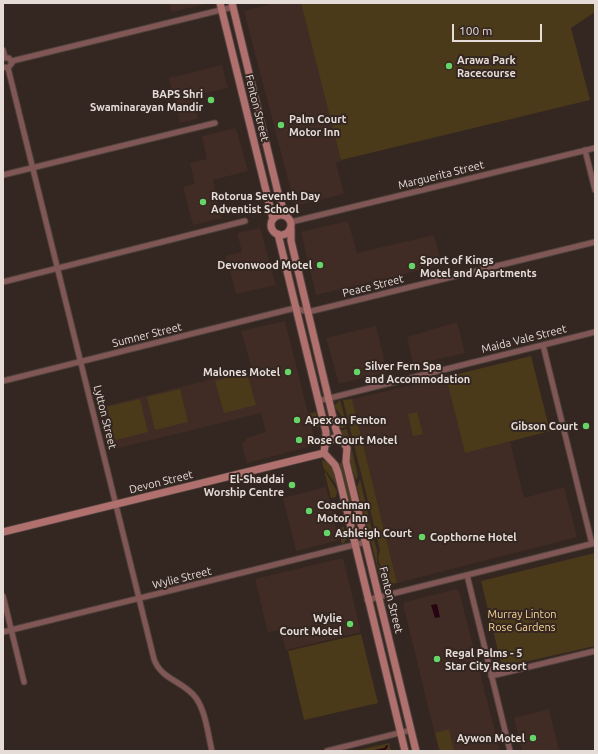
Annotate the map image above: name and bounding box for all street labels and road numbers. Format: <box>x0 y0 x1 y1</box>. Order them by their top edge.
street label: Fenton Street <box>242 73 272 143</box>
street label: Marguerita Street <box>397 158 485 192</box>
street label: Peace Street <box>341 272 405 300</box>
street label: Sumner Street <box>111 320 183 350</box>
street label: Maida Vale Street <box>480 322 568 356</box>
street label: Lytton Street <box>91 384 119 450</box>
street label: Devon Street <box>128 468 194 496</box>
street label: Wylie Street <box>151 564 213 592</box>
street label: Fenton Street <box>376 565 406 635</box>

